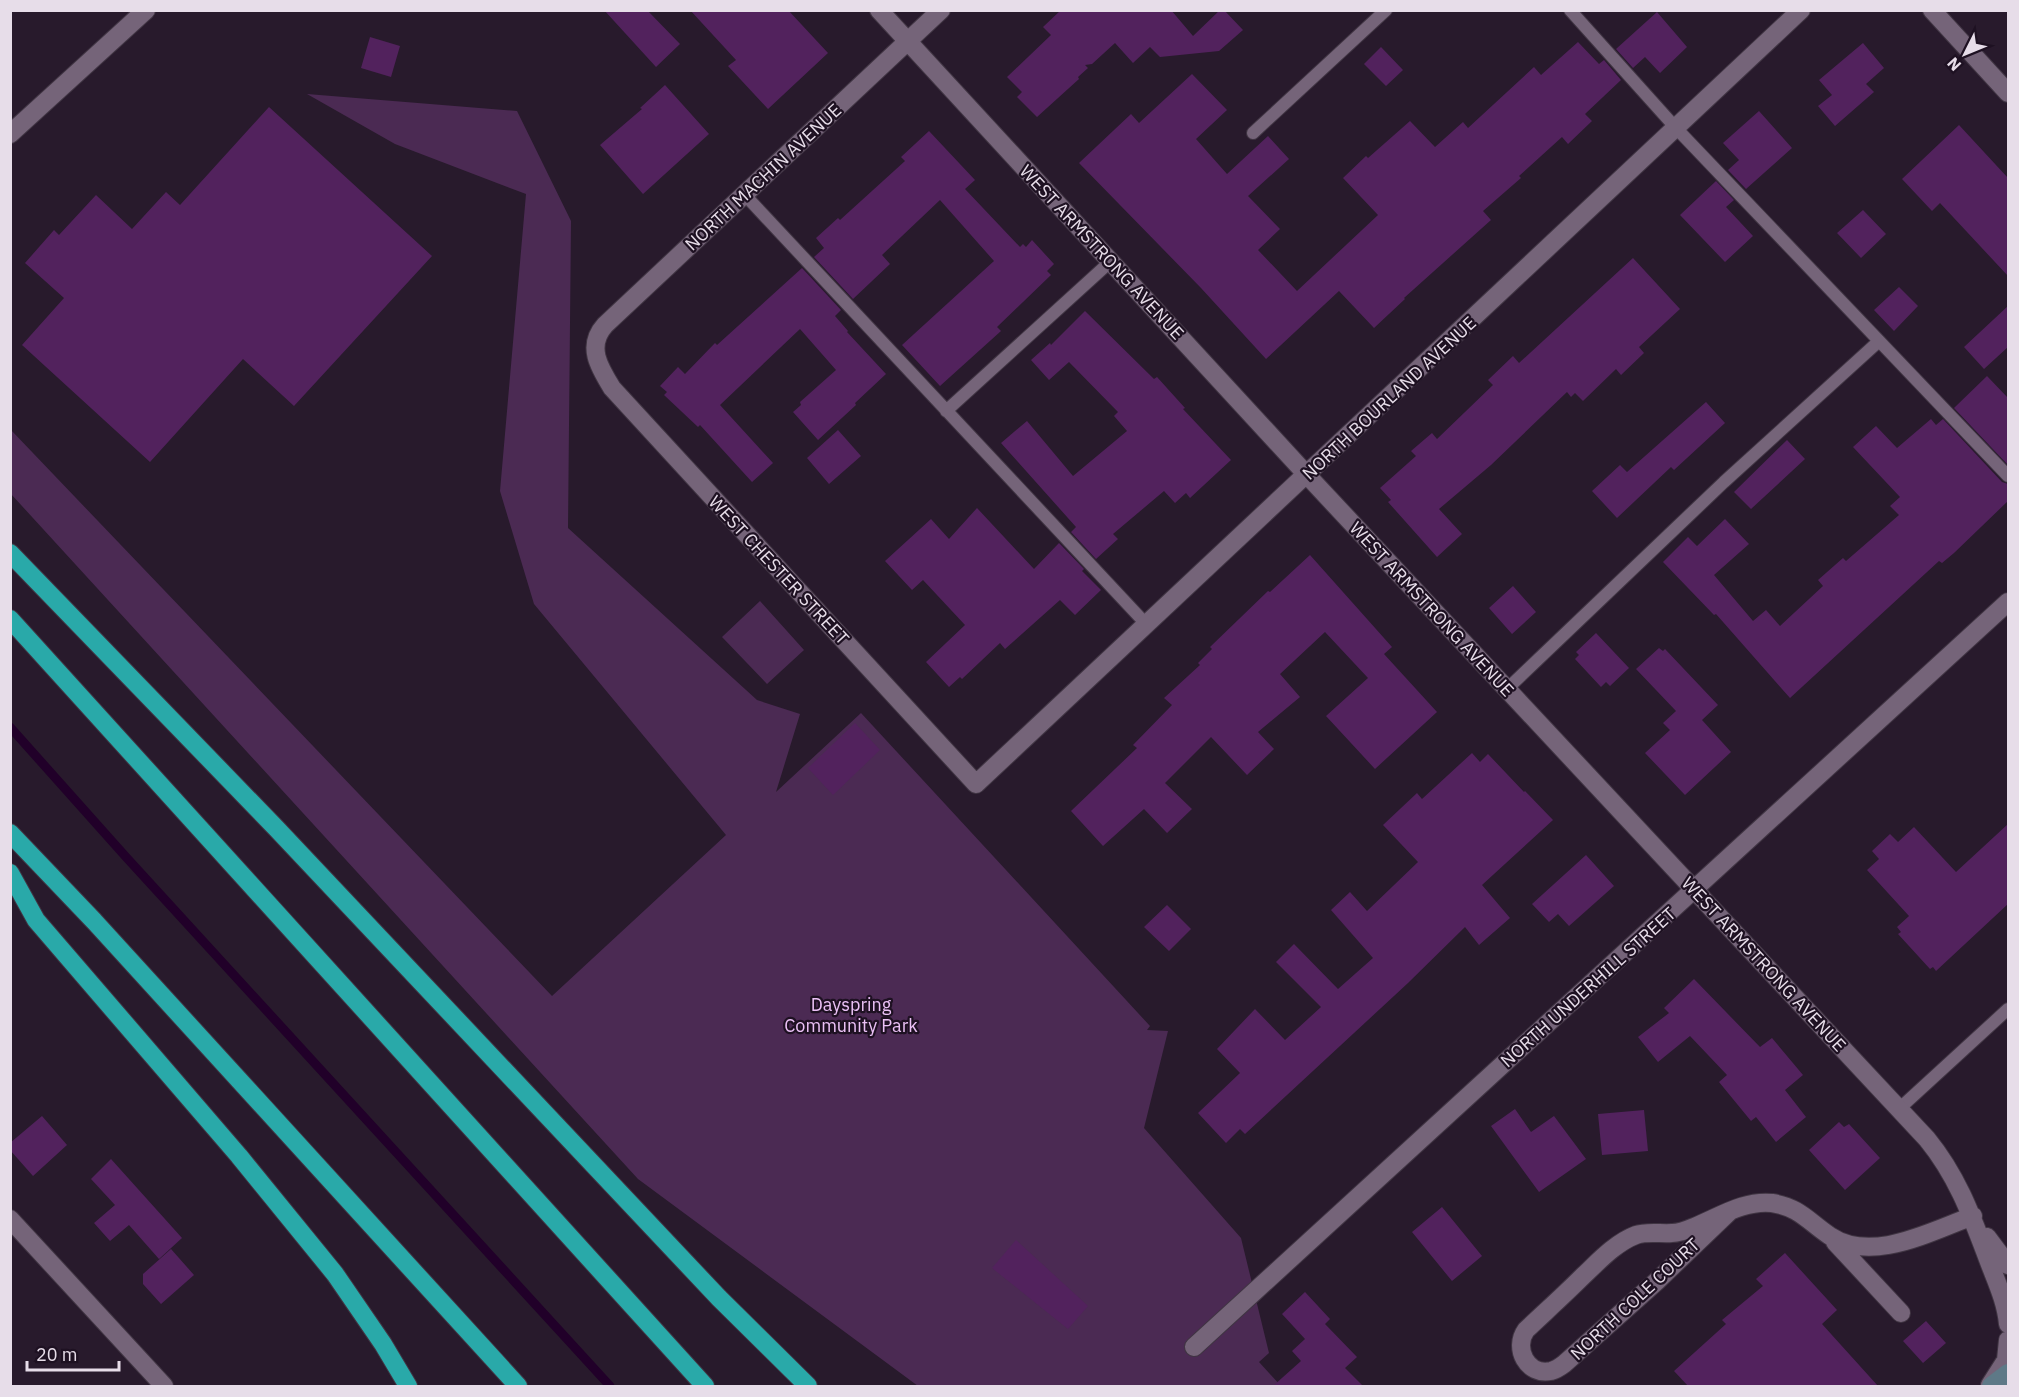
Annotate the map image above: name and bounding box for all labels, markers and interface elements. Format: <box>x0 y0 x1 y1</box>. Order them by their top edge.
north arrow <box>1935 24 1995 84</box>
text: N <box>1943 53 1965 75</box>
street label: NORTH MACHIN AVENUE <box>680 99 846 255</box>
street label: WEST ARMSTRONG AVENUE <box>1015 160 1189 344</box>
street label: NORTH BOURLAND AVENUE <box>1297 311 1481 485</box>
street label: WEST CHESTER STREET <box>704 491 854 649</box>
street label: WEST ARMSTRONG AVENUE <box>1345 517 1519 701</box>
street label: WEST ARMSTRONG AVENUE <box>1677 872 1851 1056</box>
street label: NORTH UNDERHILL STREET <box>1495 902 1681 1072</box>
park label: Dayspring Community Park <box>784 993 918 1037</box>
street label: NORTH COLE COURT <box>1566 1233 1704 1365</box>
scale bar <box>27 1334 118 1372</box>
text: 20 m <box>36 1343 78 1366</box>

